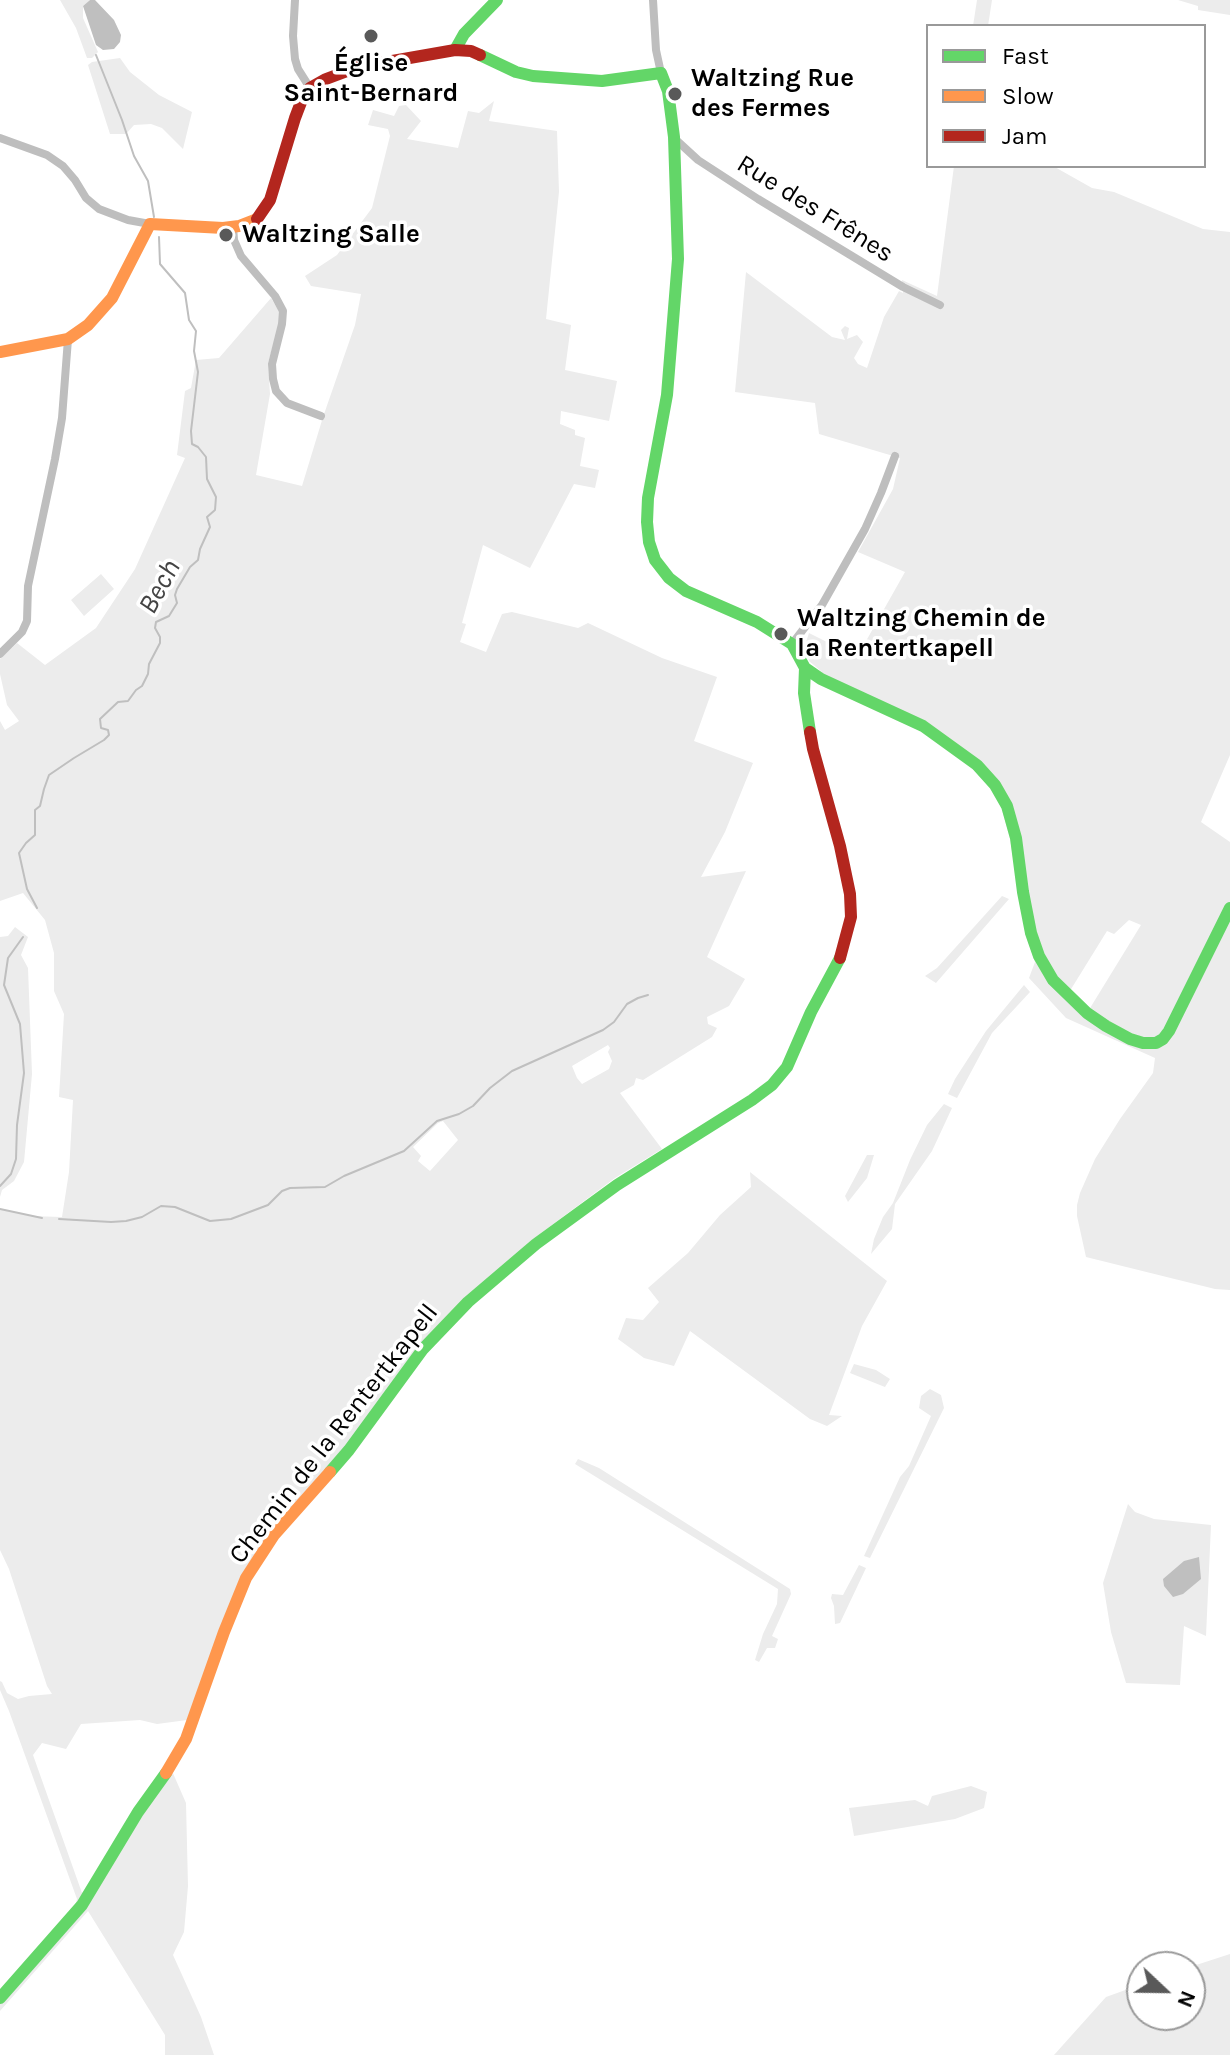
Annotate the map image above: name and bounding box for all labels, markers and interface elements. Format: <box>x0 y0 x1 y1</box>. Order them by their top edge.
legend <box>926 24 1206 168</box>
marker: Église Saint-Bernard <box>362 27 380 45</box>
text: Fast <box>1002 42 1049 70</box>
place label: Église Saint-Bernard <box>284 48 458 110</box>
place label: Waltzing Rue des Fermes <box>691 63 854 124</box>
text: Slow <box>1002 82 1054 110</box>
marker: Waltzing Rue des Fermes <box>666 85 684 103</box>
text: Jam <box>1002 122 1047 150</box>
street label: Rue des Frênes <box>731 148 899 270</box>
place label: Waltzing Salle <box>242 219 420 251</box>
marker: Waltzing Salle <box>217 226 235 244</box>
water label: Bech <box>132 554 188 620</box>
place label: Waltzing Chemin de la Rentertkapell <box>797 603 1045 664</box>
marker: Waltzing Chemin de la Rentertkapell <box>772 625 790 643</box>
street label: Chemin de la Rentertkapell <box>223 1298 445 1570</box>
north arrow <box>1126 1951 1206 2031</box>
text: N <box>1171 1987 1201 2011</box>

